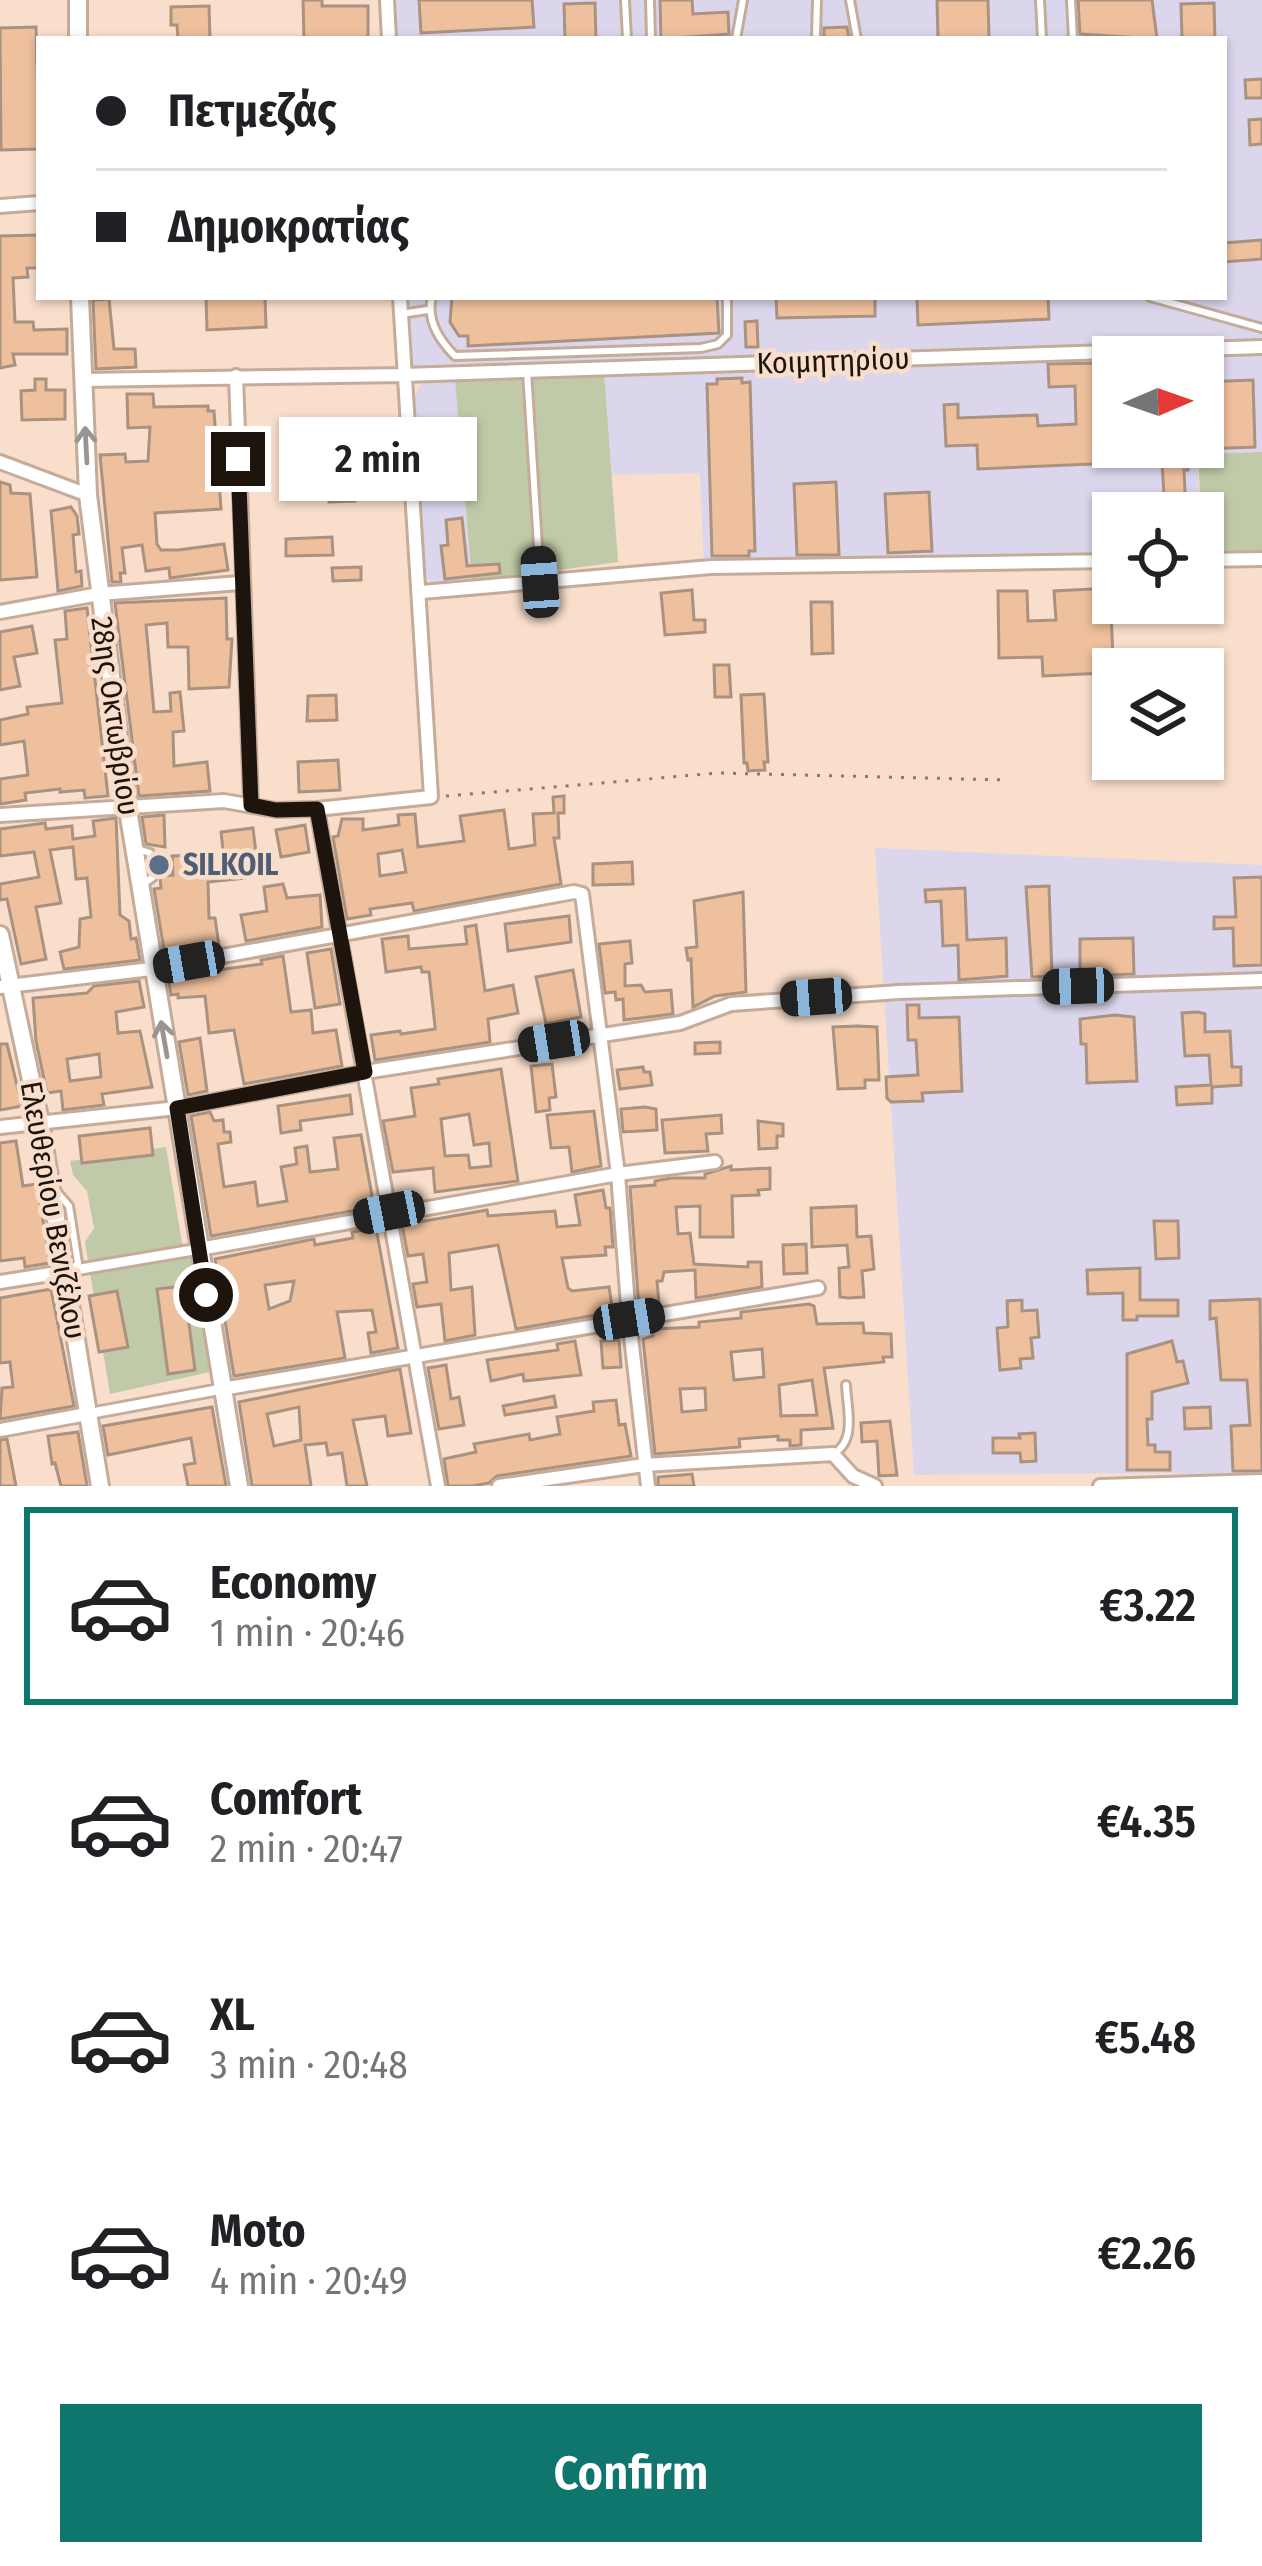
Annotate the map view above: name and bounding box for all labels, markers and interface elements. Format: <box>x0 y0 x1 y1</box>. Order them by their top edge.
text: Πετμεζάς <box>168 84 336 138</box>
text: Δημοκρατίας <box>168 200 409 254</box>
north arrow <box>1092 336 1224 468</box>
map controls <box>1092 336 1224 780</box>
street label: Κοιμητηρίου <box>756 340 910 382</box>
callout: 2 min <box>280 417 478 501</box>
one-way arrow <box>74 426 97 465</box>
route end <box>211 432 265 486</box>
text: 2 min <box>335 436 421 482</box>
button: locate <box>1092 492 1224 624</box>
car <box>520 545 560 619</box>
street label: 28ης Οκτωβρίου <box>83 614 147 818</box>
button: layers <box>1092 648 1224 780</box>
place label: SILKOIL <box>183 847 278 883</box>
marker: SILKOIL <box>146 852 172 878</box>
car <box>150 938 228 986</box>
car <box>1041 967 1115 1005</box>
car <box>779 977 853 1017</box>
car <box>516 1018 592 1064</box>
one-way arrow <box>152 1021 174 1060</box>
street label: Ελευθερίου Βενιζέλου <box>13 1078 93 1342</box>
car <box>350 1187 428 1237</box>
route start <box>179 1268 233 1322</box>
car <box>591 1296 667 1342</box>
icon: car <box>66 1552 174 1660</box>
text: Economy <box>210 1556 376 1610</box>
text: €3.22 <box>1099 1579 1196 1633</box>
text: 1 min · 20:46 <box>210 1610 405 1656</box>
icon: car <box>66 1768 174 1876</box>
text: Comfort <box>210 1772 362 1826</box>
text: €4.35 <box>1097 1795 1196 1849</box>
text: 2 min · 20:47 <box>210 1826 403 1872</box>
icon: car <box>66 1984 174 2092</box>
text: XL <box>210 1988 255 2042</box>
text: €5.48 <box>1095 2011 1196 2065</box>
text: 3 min · 20:48 <box>210 2042 408 2088</box>
icon: car <box>66 2200 174 2308</box>
text: Moto <box>210 2204 306 2258</box>
text: €2.26 <box>1098 2227 1196 2281</box>
text: 4 min · 20:49 <box>210 2258 408 2304</box>
button: Confirm <box>60 2404 1202 2542</box>

